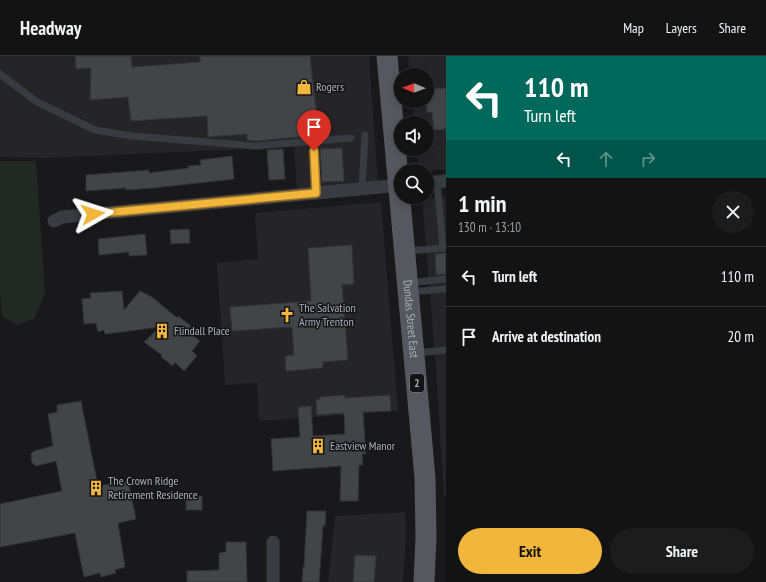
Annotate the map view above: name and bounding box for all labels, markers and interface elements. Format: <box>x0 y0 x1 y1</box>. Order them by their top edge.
text: Headway <box>20 16 81 40</box>
text: Map <box>623 19 644 37</box>
text: Layers <box>666 19 697 37</box>
text: Share <box>719 19 746 37</box>
north arrow <box>394 68 434 108</box>
map controls <box>394 68 434 204</box>
text: 110 m <box>524 68 588 105</box>
icon: left <box>458 72 510 124</box>
shop icon: Rogers <box>295 78 313 96</box>
place label: Rogers <box>316 79 344 94</box>
text: Turn left <box>524 104 576 127</box>
pin <box>297 110 331 151</box>
icon: arrive <box>303 116 325 138</box>
button: sound <box>394 116 434 156</box>
icon: left <box>553 148 575 170</box>
icon: ahead <box>595 148 617 170</box>
icon: right <box>637 148 659 170</box>
button: search <box>394 164 434 204</box>
text: 1 min <box>458 188 506 219</box>
button: close <box>712 191 754 233</box>
position arrow <box>72 193 114 235</box>
text: 130 m · 13:10 <box>458 219 521 236</box>
icon: left <box>458 266 480 288</box>
text: Turn left <box>492 267 537 286</box>
text: 110 m <box>721 267 754 286</box>
street label: Dundas Street East <box>400 279 422 359</box>
place label: The Salvation Army Trenton <box>299 300 356 329</box>
church icon: The Salvation Army Trenton <box>278 306 296 324</box>
building icon: Flindall Place <box>153 322 171 340</box>
place label: Flindall Place <box>174 323 230 338</box>
icon: arrive <box>458 326 480 348</box>
text: Arrive at destination <box>492 327 601 346</box>
text: 20 m <box>728 327 754 346</box>
road number: 2 <box>410 374 424 392</box>
building icon: Eastview Manor <box>309 437 327 455</box>
place label: Eastview Manor <box>330 438 396 453</box>
place label: The Crown Ridge Retirement Residence <box>108 473 198 502</box>
building icon: The Crown Ridge Retirement Residence <box>87 479 105 497</box>
button: Exit <box>458 528 602 574</box>
button: Share <box>610 528 754 574</box>

